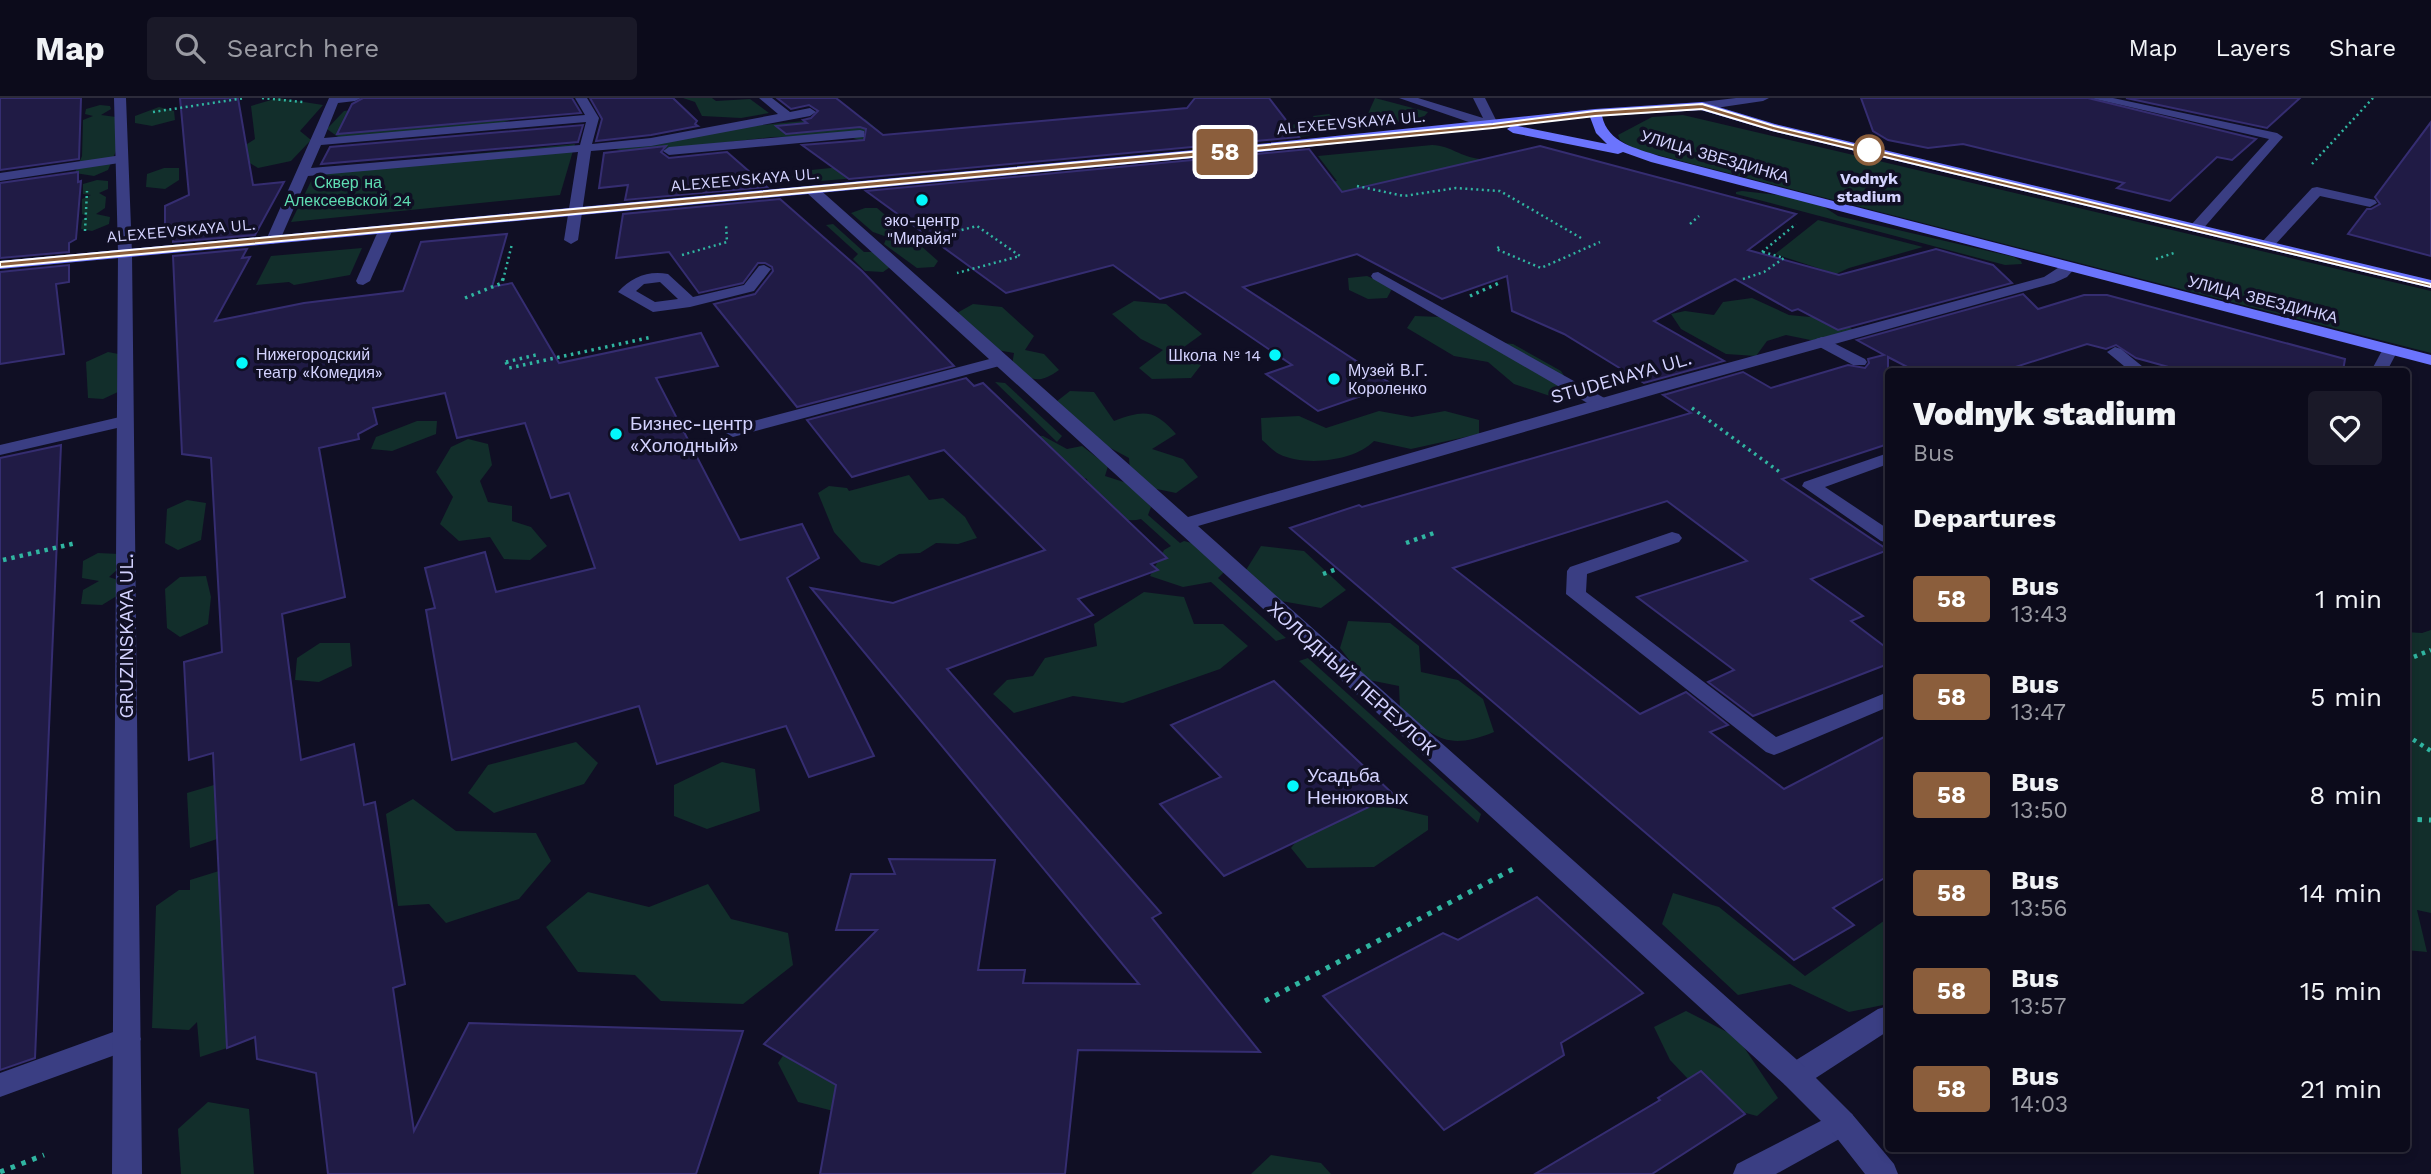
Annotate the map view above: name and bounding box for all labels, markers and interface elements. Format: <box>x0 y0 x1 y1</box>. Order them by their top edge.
search box <box>147 17 637 80</box>
text: Map <box>35 29 105 68</box>
icon: search <box>171 29 209 67</box>
text: Search here <box>227 33 379 63</box>
text: Map <box>2129 34 2177 62</box>
text: Layers <box>2215 34 2291 62</box>
text: Share <box>2329 34 2396 62</box>
street label: ALEXEEVSKAYA UL. <box>1276 107 1426 138</box>
street label: УЛИЦА ЗВЕЗДИНКА <box>1638 126 1792 187</box>
line badge: 58 <box>1194 129 1256 175</box>
marker: Vodnyk stadium <box>1854 135 1884 165</box>
text: 58 <box>1210 138 1240 166</box>
street label: ALEXEEVSKAYA UL. <box>670 164 820 195</box>
place label: Vodnyk stadium <box>1837 169 1901 206</box>
park label: Сквер на Алексеевской 24 <box>284 173 412 210</box>
marker: эко-центр "Мирайя" <box>914 192 930 208</box>
place label: эко-центр "Мирайя" <box>884 211 960 248</box>
street label: ALEXEEVSKAYA UL. <box>106 215 256 246</box>
street label: УЛИЦА ЗВЕЗДИНКА <box>2186 272 2340 327</box>
place label: Нижегородский театр «Комедия» <box>256 345 383 382</box>
place label: Школа № 14 <box>1168 346 1261 365</box>
street label: STUDENAYA UL. <box>1548 346 1694 409</box>
marker: Школа № 14 <box>1267 347 1283 363</box>
marker: Нижегородский театр «Комедия» <box>234 355 250 371</box>
place label: Музей В.Г. Короленко <box>1348 361 1428 398</box>
marker: Музей В.Г. Короленко <box>1326 371 1342 387</box>
button: heart <box>2308 391 2382 465</box>
text: Vodnyk stadium <box>1913 394 2176 433</box>
place label: Бизнес-центр «Холодный» <box>630 412 753 457</box>
marker: Бизнес-центр «Холодный» <box>608 426 624 442</box>
text: Bus <box>1913 440 1954 467</box>
text: Departures <box>1913 503 2056 533</box>
street label: GRUZINSKAYA UL. <box>115 553 138 719</box>
text: Bus <box>2011 571 2059 601</box>
text: 1 min <box>2315 584 2382 614</box>
text: 58 <box>1937 585 1966 613</box>
street label: ХОЛОДНЫЙ ПЕРЕУЛОК <box>1263 597 1441 760</box>
text: 13:43 <box>2011 601 2068 628</box>
text: Bus <box>2011 669 2059 699</box>
text: 5 min <box>2310 682 2382 712</box>
text: 58 <box>1937 683 1966 711</box>
text: 13:47 <box>2011 699 2066 726</box>
place label: Усадьба Ненюковых <box>1307 764 1409 809</box>
text: Bus <box>2011 767 2059 797</box>
marker: Усадьба Ненюковых <box>1285 778 1301 794</box>
text: 8 min <box>2309 780 2382 810</box>
text: 58 <box>1937 781 1966 809</box>
text: 13:50 <box>2011 797 2068 824</box>
text: Bus <box>2011 865 2059 895</box>
text: 14 min <box>2299 878 2382 908</box>
text: 58 <box>1937 879 1966 907</box>
text: 13:56 <box>2011 895 2068 922</box>
text: Bus <box>2011 963 2059 993</box>
text: 15 min <box>2300 976 2382 1006</box>
text: 58 <box>1937 977 1966 1005</box>
text: 13:57 <box>2011 993 2066 1020</box>
text: Bus <box>2011 1061 2059 1091</box>
text: 21 min <box>2300 1074 2382 1104</box>
text: 58 <box>1937 1075 1966 1103</box>
text: 14:03 <box>2011 1091 2068 1118</box>

